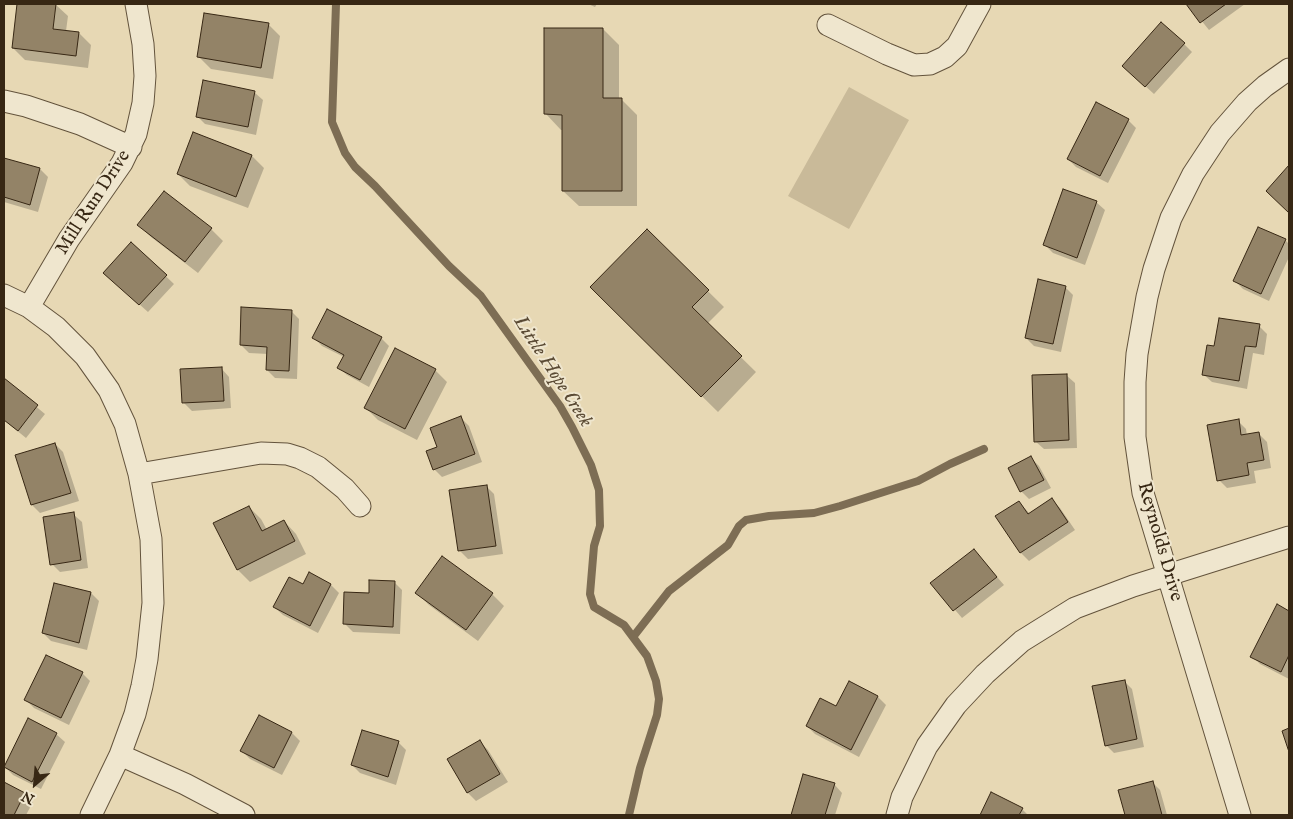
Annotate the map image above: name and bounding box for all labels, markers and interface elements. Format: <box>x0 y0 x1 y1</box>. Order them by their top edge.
street label: Mill Run Drive <box>52 146 136 260</box>
water label: Little Hope Creek <box>507 312 597 432</box>
street label: Reynolds Drive <box>1131 480 1187 604</box>
north arrow <box>10 759 60 809</box>
text: N <box>19 787 38 808</box>

